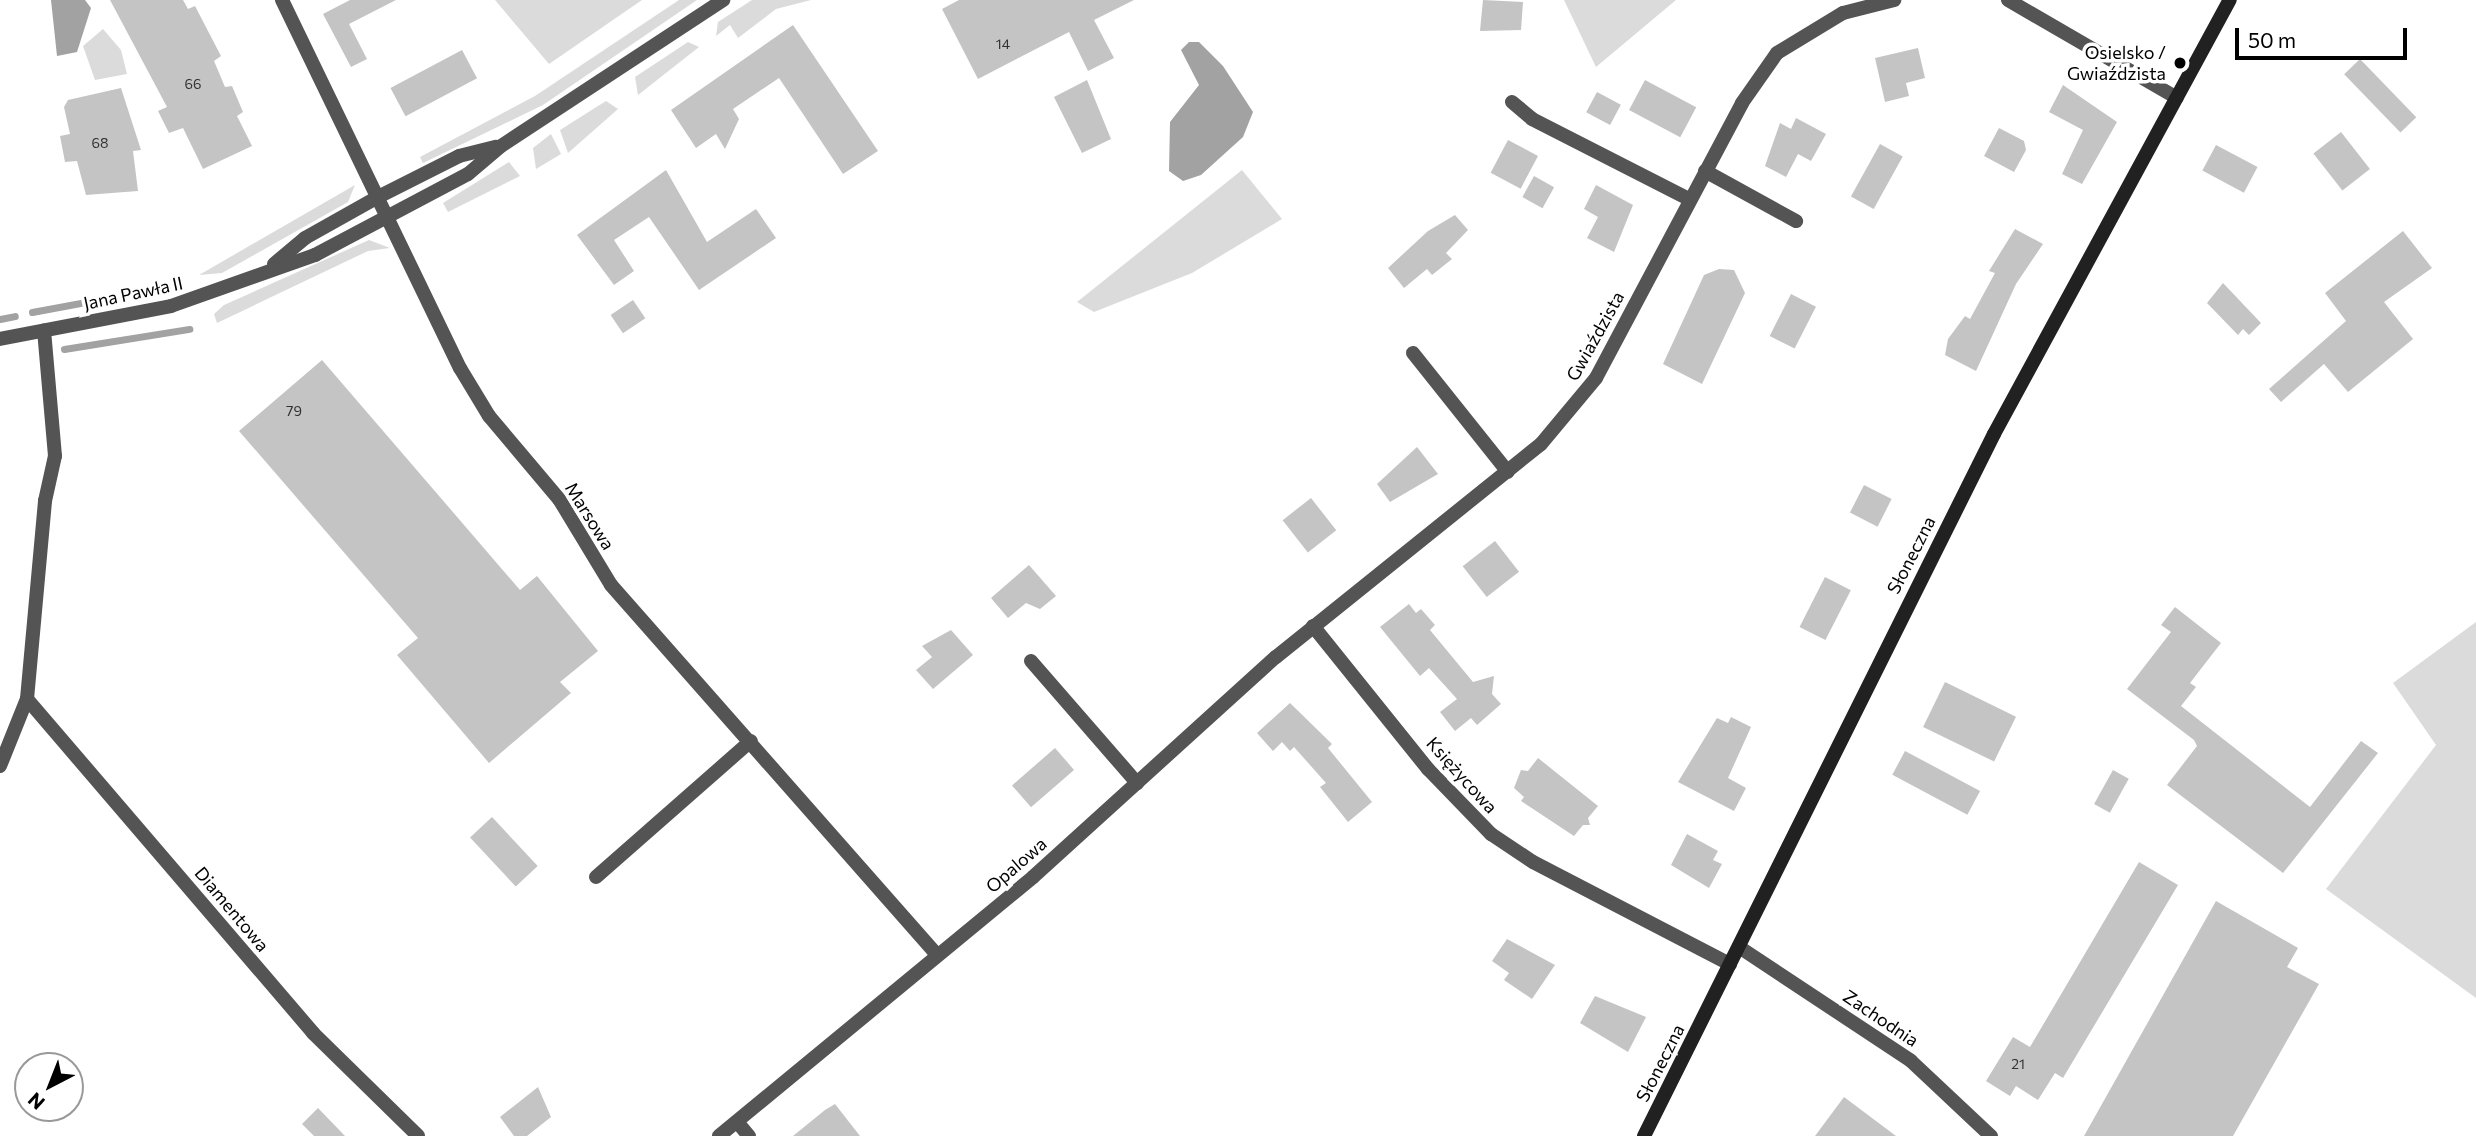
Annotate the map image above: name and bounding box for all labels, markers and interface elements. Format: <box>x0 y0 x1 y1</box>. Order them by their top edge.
scale bar <box>2238 14 2410 58</box>
text: 50 m <box>2248 27 2296 52</box>
house number: 14 <box>996 36 1010 52</box>
place label: Osielsko / Gwiaździsta <box>2067 42 2166 84</box>
marker: Osielsko / Gwiaździsta <box>2172 55 2188 71</box>
house number: 66 <box>185 76 201 92</box>
house number: 68 <box>92 135 108 151</box>
street label: Jana Pawła II <box>81 272 185 314</box>
street label: Gwiaździsta <box>1562 287 1628 385</box>
house number: 79 <box>286 403 302 419</box>
street label: Marsowa <box>561 478 619 554</box>
street label: Słoneczna <box>1882 513 1940 597</box>
street label: Księżycowa <box>1422 732 1502 818</box>
street label: Opalowa <box>981 833 1051 897</box>
street label: Diamentowa <box>190 862 274 956</box>
street label: Zachodnia <box>1839 985 1923 1051</box>
street label: Słoneczna <box>1631 1021 1689 1105</box>
north arrow <box>14 1052 84 1122</box>
house number: 21 <box>2011 1056 2025 1072</box>
text: N <box>23 1088 49 1115</box>

